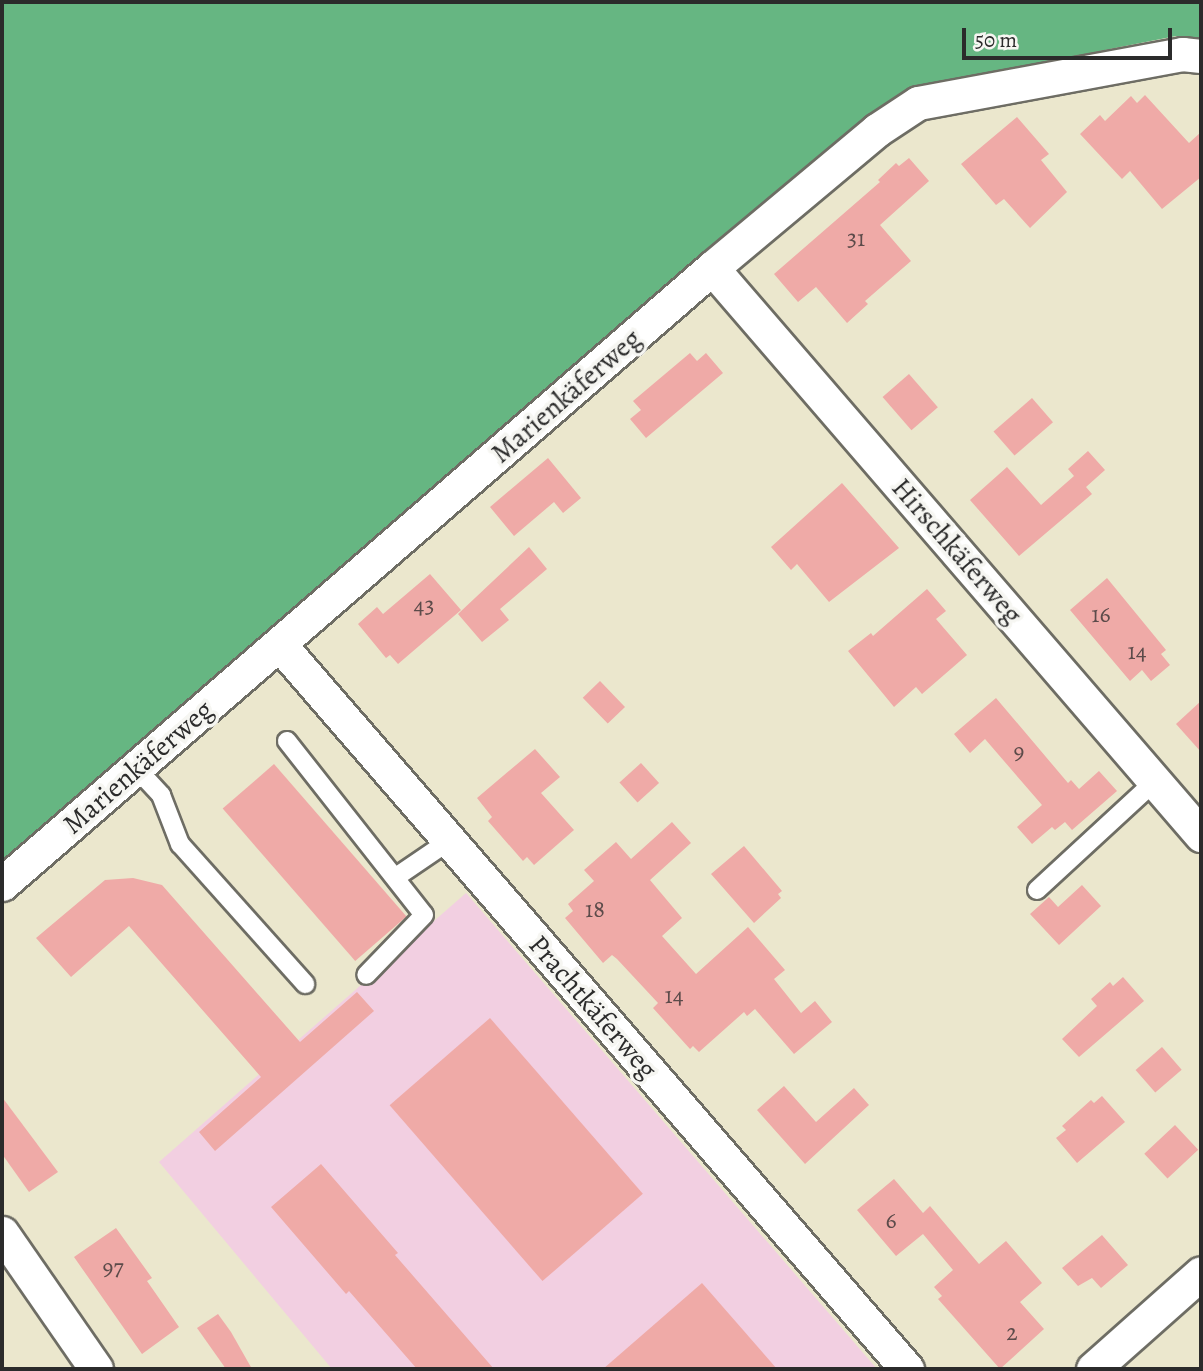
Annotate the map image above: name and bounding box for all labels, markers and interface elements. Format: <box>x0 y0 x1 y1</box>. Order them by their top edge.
scale bar <box>965 14 1175 58</box>
text: 50 m <box>975 26 1017 54</box>
house number: 31 <box>847 225 865 253</box>
street label: Marienkäferweg <box>484 322 648 470</box>
street label: Hirschkäferweg <box>885 471 1029 631</box>
house number: 43 <box>414 592 434 620</box>
house number: 16 <box>1091 601 1111 629</box>
house number: 14 <box>1127 638 1147 666</box>
street label: Marienkäferweg <box>56 693 220 841</box>
house number: 9 <box>1014 738 1024 766</box>
house number: 18 <box>585 896 605 924</box>
street label: Prachtkäferweg <box>522 928 664 1086</box>
house number: 14 <box>664 982 684 1010</box>
house number: 6 <box>885 1207 897 1235</box>
house number: 97 <box>103 1254 123 1282</box>
house number: 2 <box>1006 1319 1018 1347</box>

